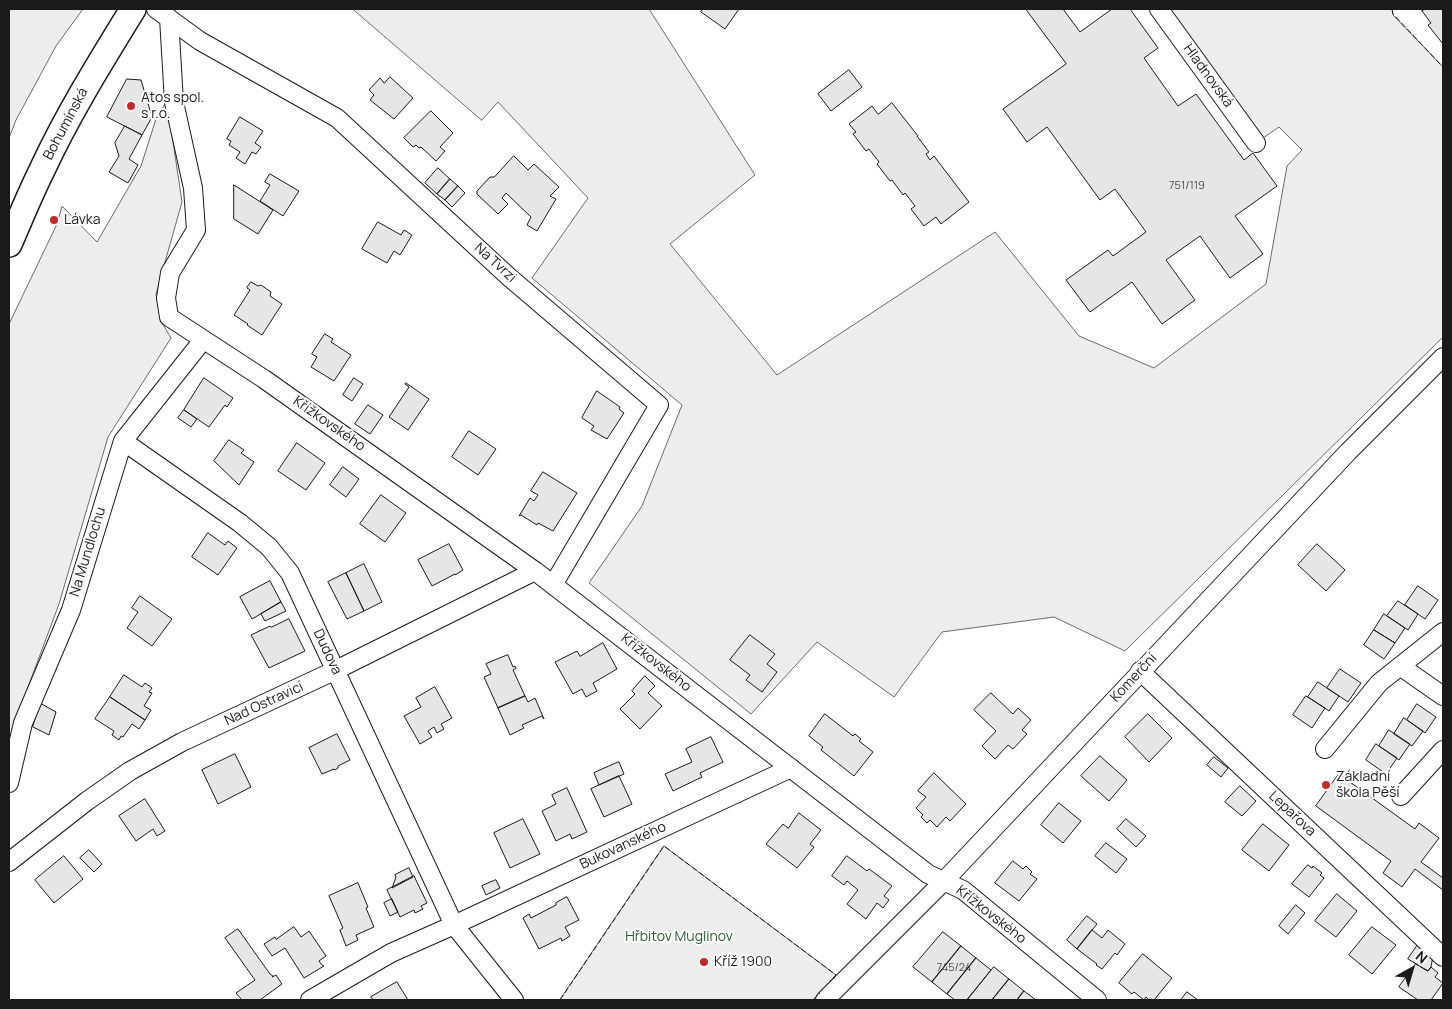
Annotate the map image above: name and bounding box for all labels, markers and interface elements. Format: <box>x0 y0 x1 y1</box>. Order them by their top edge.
street label: Hladnovská <box>1179 41 1237 111</box>
street label: Bohumínská <box>40 85 92 163</box>
place label: Atos spol. s r.o. <box>141 90 204 122</box>
marker: Atos spol. s r.o. <box>125 100 137 112</box>
house number: 751/119 <box>1169 179 1205 193</box>
place label: Lávka <box>64 212 100 228</box>
marker: Lávka <box>48 214 60 226</box>
street label: Na Tvrzi <box>471 240 519 286</box>
street label: Křížkovského <box>290 393 368 455</box>
street label: Na Mundlochu <box>66 505 110 599</box>
street label: Dudova <box>309 626 345 678</box>
street label: Křížkovského <box>618 630 694 696</box>
street label: Komerční <box>1107 650 1161 706</box>
street label: Nad Ostravicí <box>222 678 306 730</box>
place label: Základní škola Pěší <box>1336 769 1400 802</box>
marker: Základní škola Pěší <box>1320 779 1332 791</box>
street label: Lepařova <box>1265 788 1319 840</box>
street label: Bukovanského <box>577 819 669 873</box>
street label: Křížkovského <box>953 882 1029 948</box>
park label: Hřbitov Muglinov <box>625 929 733 945</box>
north arrow <box>1387 944 1437 994</box>
text: N <box>1412 946 1432 968</box>
place label: Kříž 1900 <box>714 954 772 970</box>
marker: Kříž 1900 <box>698 956 710 968</box>
house number: 745/24 <box>937 961 971 975</box>

